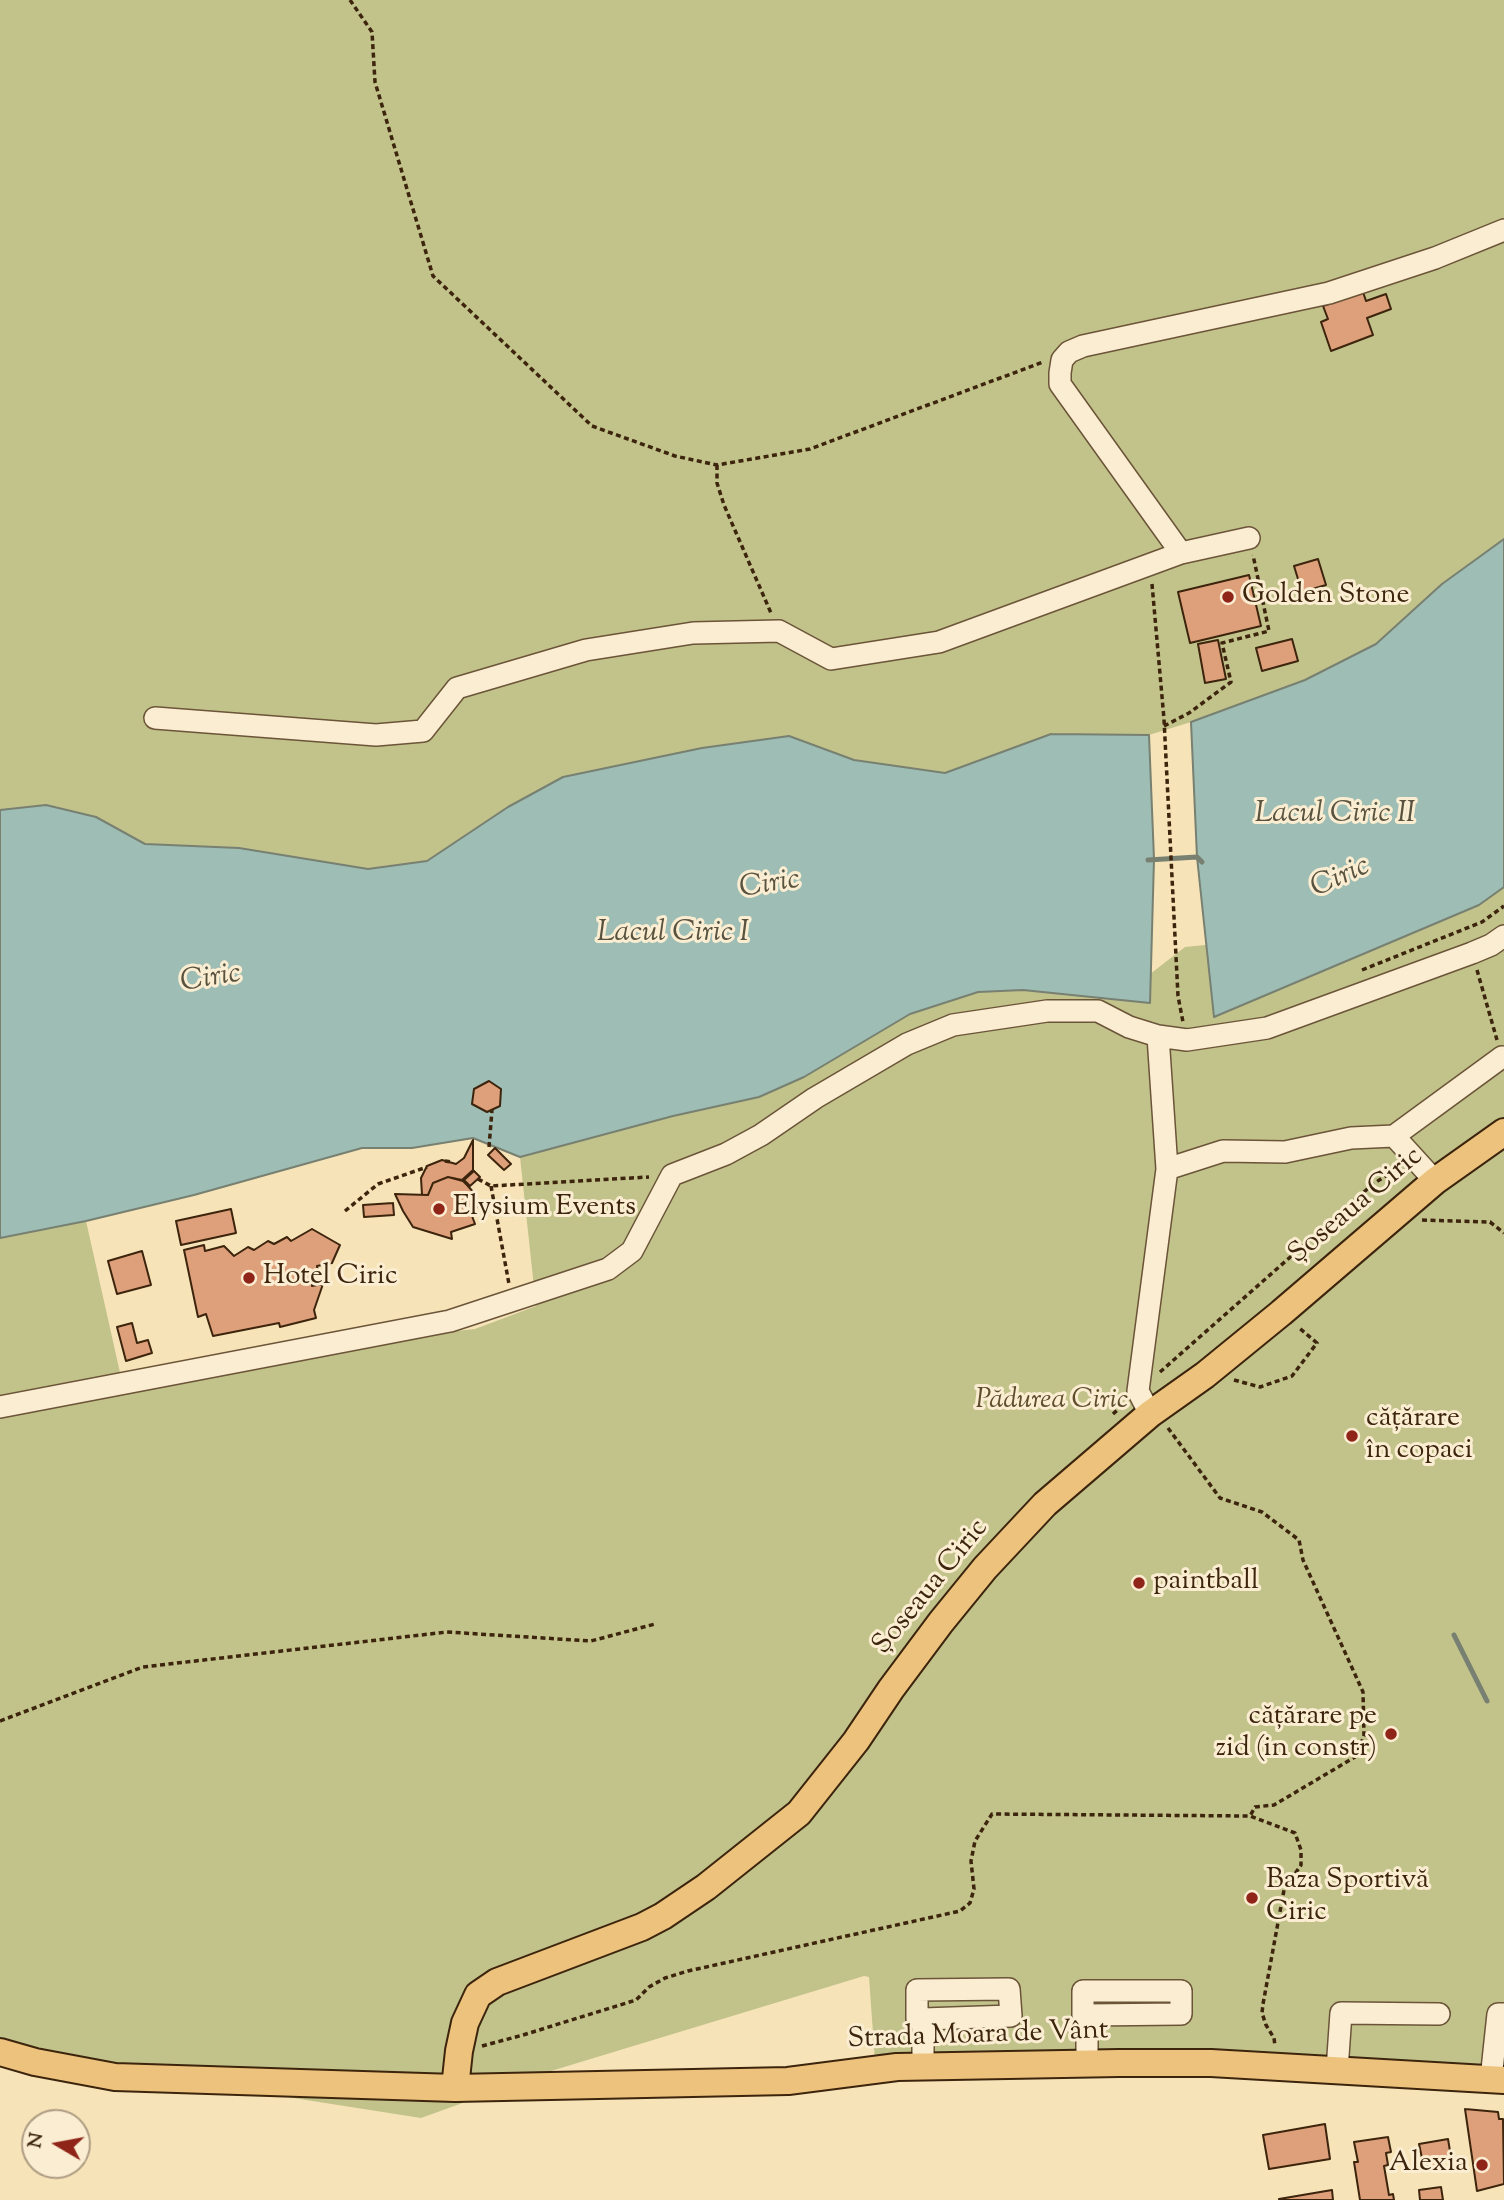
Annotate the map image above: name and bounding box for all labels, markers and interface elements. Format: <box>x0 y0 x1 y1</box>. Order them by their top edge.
place label: Golden Stone <box>1242 580 1410 614</box>
marker: Golden Stone <box>1220 589 1236 605</box>
water label: Lacul Ciric II <box>1254 798 1416 834</box>
water label: Ciric <box>1306 850 1376 908</box>
water label: Ciric <box>737 863 803 909</box>
water label: Lacul Ciric I <box>597 917 749 953</box>
water label: Ciric <box>178 957 244 1003</box>
street label: Șoseaua Ciric <box>1283 1141 1431 1273</box>
place label: Elysium Events <box>453 1192 636 1226</box>
marker: Elysium Events <box>431 1201 447 1217</box>
place label: Hotel Ciric <box>263 1261 398 1295</box>
marker: Hotel Ciric <box>241 1270 257 1286</box>
park label: Pădurea Ciric <box>976 1385 1128 1419</box>
place label: cățărare în copaci <box>1366 1403 1473 1469</box>
marker: cățărare în copaci <box>1344 1428 1360 1444</box>
street label: Șoseaua Ciric <box>867 1513 997 1663</box>
place label: paintball <box>1153 1566 1259 1600</box>
marker: paintball <box>1131 1575 1147 1591</box>
place label: cățărare pe zid (in constr) <box>1215 1701 1377 1767</box>
marker: cățărare pe zid (in constr) <box>1383 1726 1399 1742</box>
place label: Baza Sportivă Ciric <box>1266 1865 1429 1931</box>
marker: Baza Sportivă Ciric <box>1244 1890 1260 1906</box>
street label: Strada Moara de Vânt <box>847 2016 1109 2058</box>
north arrow <box>21 2109 91 2179</box>
text: N <box>22 2131 51 2150</box>
place label: Alexia <box>1389 2148 1468 2182</box>
marker: Alexia <box>1474 2157 1490 2173</box>

